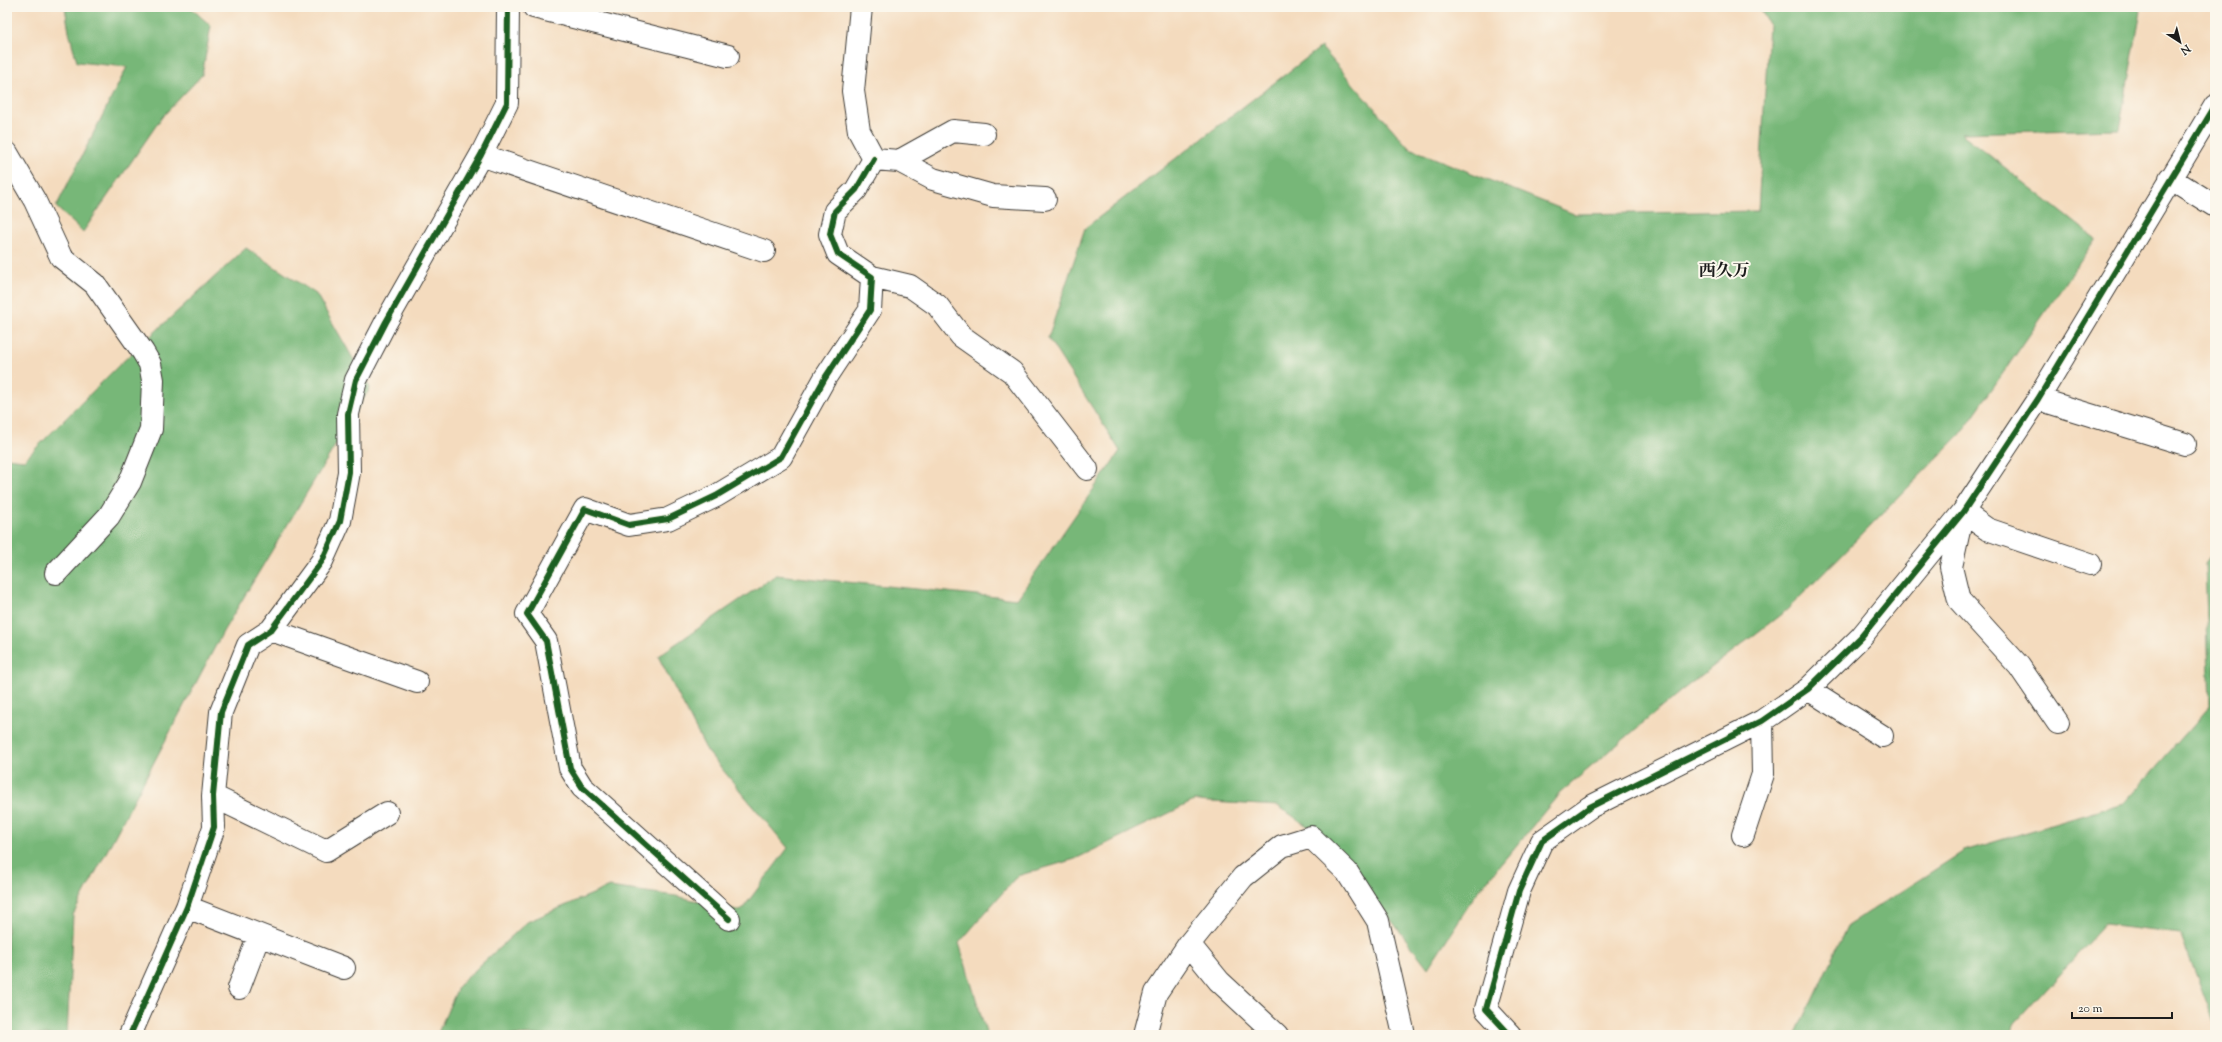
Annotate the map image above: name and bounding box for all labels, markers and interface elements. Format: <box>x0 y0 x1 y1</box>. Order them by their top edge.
north arrow <box>2160 22 2200 62</box>
text: N <box>2177 40 2194 58</box>
district label: 西久万 <box>1699 260 1750 284</box>
scale bar <box>2072 994 2172 1020</box>
text: 20 m <box>2078 1000 2103 1018</box>

